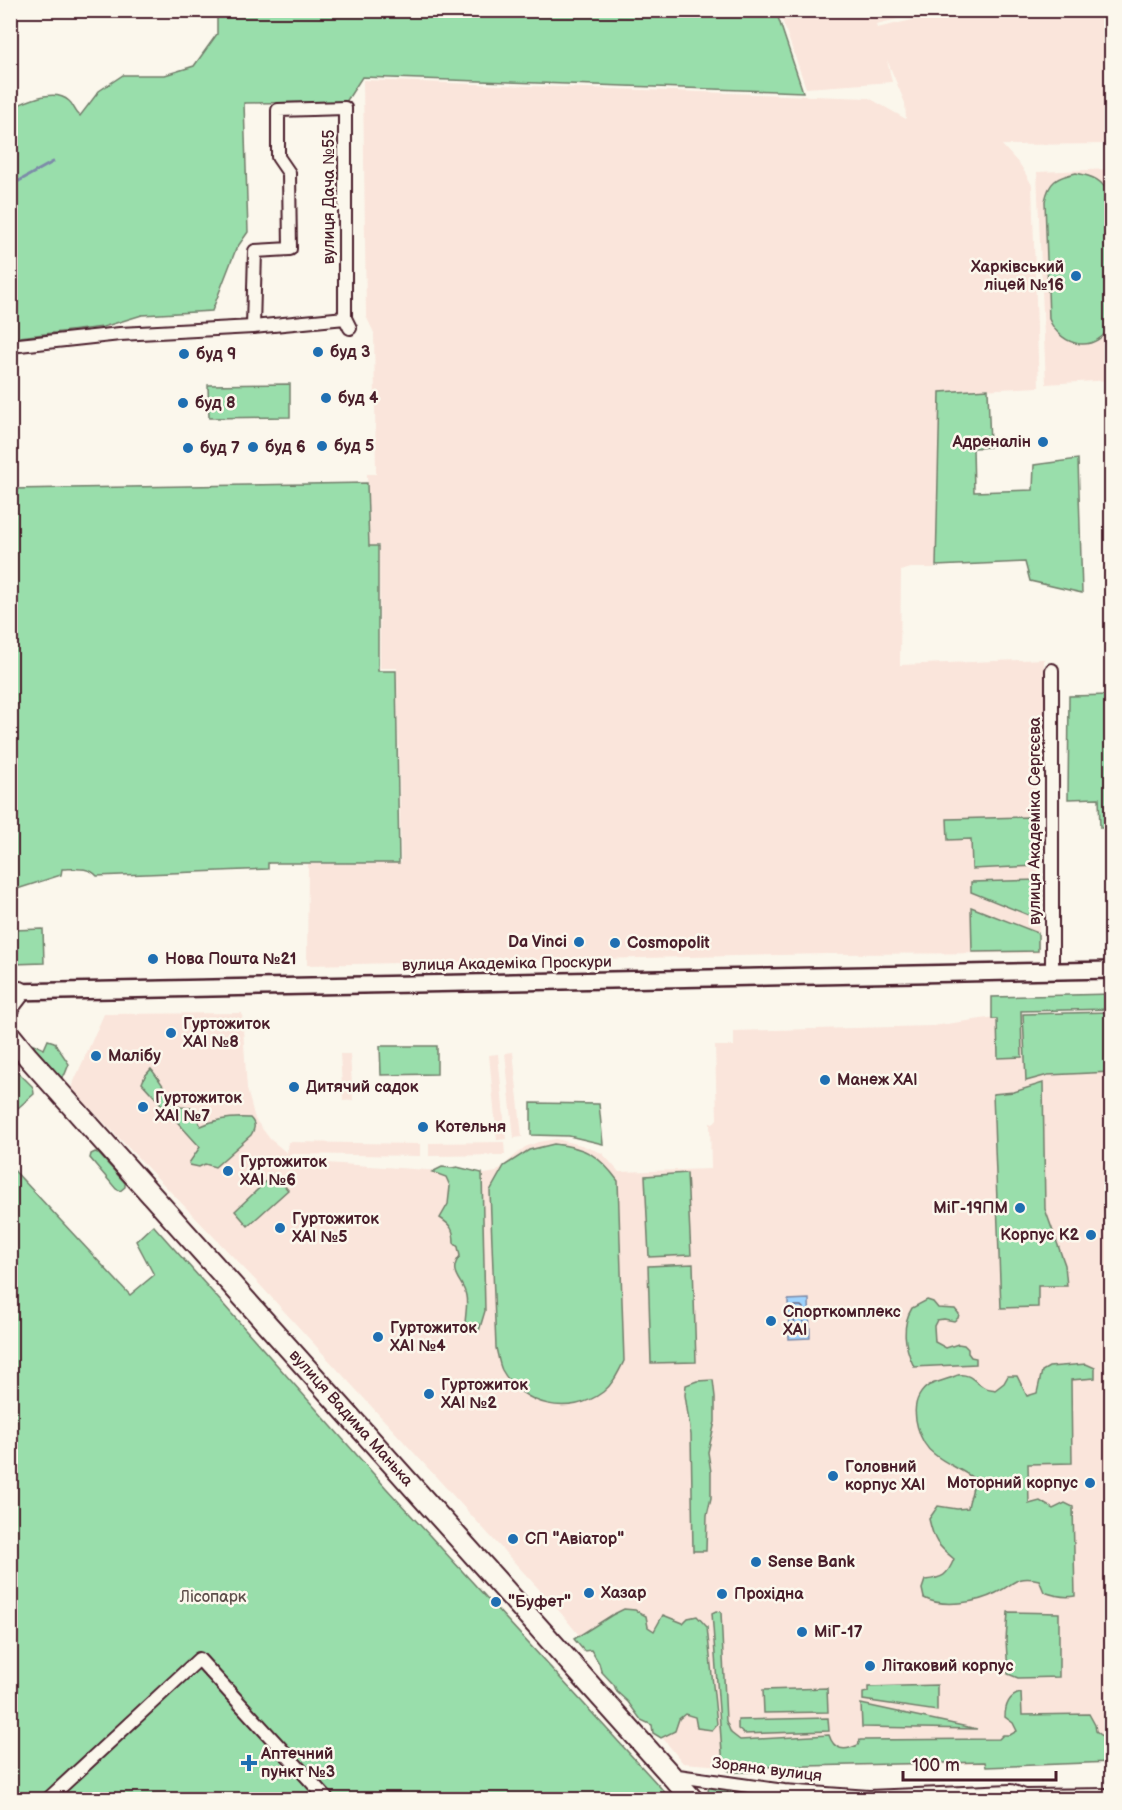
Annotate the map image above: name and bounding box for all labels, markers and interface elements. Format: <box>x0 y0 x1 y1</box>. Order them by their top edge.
street label: вулиця Дача №55 <box>320 130 339 264</box>
place label: Харківський ліцей №16 <box>970 258 1064 295</box>
marker: Харківський ліцей №16 <box>1069 269 1083 283</box>
place label: буд 3 <box>330 343 370 362</box>
place label: буд 9 <box>196 345 236 364</box>
marker: буд 3 <box>311 345 325 359</box>
marker: буд 9 <box>177 347 191 361</box>
place label: буд 4 <box>338 389 379 408</box>
marker: буд 4 <box>319 391 333 405</box>
place label: буд 8 <box>195 394 236 413</box>
marker: буд 8 <box>176 396 190 410</box>
place label: Адреналін <box>951 433 1031 452</box>
marker: Адреналін <box>1036 435 1050 449</box>
place label: буд 5 <box>334 437 374 456</box>
place label: буд 6 <box>265 438 306 457</box>
place label: буд 7 <box>200 439 240 458</box>
marker: буд 5 <box>315 439 329 453</box>
marker: буд 6 <box>246 440 260 454</box>
marker: буд 7 <box>181 441 195 455</box>
street label: вулиця Академіка Сергєєва <box>1026 716 1045 925</box>
place label: Da Vinci <box>508 933 567 952</box>
place label: Cosmopolit <box>627 934 710 953</box>
marker: Da Vinci <box>572 935 586 949</box>
marker: Cosmopolit <box>608 936 622 950</box>
place label: Нова Пошта №21 <box>165 950 297 969</box>
marker: Нова Пошта №21 <box>146 952 160 966</box>
street label: вулиця Академіка Проскури <box>402 953 612 975</box>
place label: Гуртожиток ХАІ №8 <box>182 1015 270 1052</box>
marker: Гуртожиток ХАІ №8 <box>164 1026 178 1040</box>
place label: Малібу <box>108 1047 161 1066</box>
marker: Малібу <box>89 1049 103 1063</box>
place label: Манеж ХАІ <box>837 1071 918 1090</box>
marker: Манеж ХАІ <box>818 1073 832 1087</box>
place label: Дитячий садок <box>306 1078 419 1097</box>
marker: Дитячий садок <box>287 1080 301 1094</box>
place label: Гуртожиток ХАІ №7 <box>154 1089 242 1126</box>
marker: Гуртожиток ХАІ №7 <box>136 1100 150 1114</box>
place label: Котельня <box>435 1118 506 1137</box>
marker: Котельня <box>416 1120 430 1134</box>
place label: Гуртожиток ХАІ №6 <box>239 1153 327 1190</box>
marker: Гуртожиток ХАІ №6 <box>221 1164 235 1178</box>
place label: МіГ-19ПМ <box>933 1199 1008 1218</box>
marker: МіГ-19ПМ <box>1013 1201 1027 1215</box>
place label: Гуртожиток ХАІ №5 <box>291 1210 379 1247</box>
marker: Гуртожиток ХАІ №5 <box>273 1221 287 1235</box>
place label: Корпус К2 <box>1000 1226 1079 1245</box>
marker: Корпус К2 <box>1084 1228 1098 1242</box>
place label: Спорткомплекс ХАІ <box>782 1303 901 1340</box>
marker: Спорткомплекс ХАІ <box>764 1314 778 1328</box>
place label: Гуртожиток ХАІ №4 <box>389 1319 477 1356</box>
marker: Гуртожиток ХАІ №4 <box>371 1330 385 1344</box>
street label: вулиця Вадима Манька <box>285 1346 418 1491</box>
place label: Гуртожиток ХАІ №2 <box>440 1376 528 1413</box>
marker: Гуртожиток ХАІ №2 <box>422 1387 436 1401</box>
place label: Головний корпус ХАІ <box>845 1458 925 1495</box>
marker: Головний корпус ХАІ <box>826 1469 840 1483</box>
place label: Моторний корпус <box>947 1474 1078 1493</box>
marker: Моторний корпус <box>1083 1476 1097 1490</box>
place label: СП "Авіатор" <box>525 1530 624 1549</box>
marker: СП "Авіатор" <box>506 1532 520 1546</box>
place label: Sense Bank <box>768 1553 856 1572</box>
marker: Sense Bank <box>749 1555 763 1569</box>
place label: Хазар <box>600 1584 647 1603</box>
place label: Прохідна <box>734 1585 804 1604</box>
marker: Хазар <box>582 1586 596 1600</box>
marker: Прохідна <box>715 1587 729 1601</box>
park label: Лісопарк <box>179 1588 247 1607</box>
place label: "Буфет" <box>508 1593 571 1612</box>
marker: "Буфет" <box>489 1595 503 1609</box>
place label: МіГ-17 <box>814 1623 863 1642</box>
marker: МіГ-17 <box>795 1625 809 1639</box>
place label: Літаковий корпус <box>881 1657 1014 1676</box>
marker: Літаковий корпус <box>863 1659 877 1673</box>
scale bar <box>903 1744 1056 1782</box>
place label: Аптечний пункт №3 <box>260 1745 335 1782</box>
street label: Зоряна вулиця <box>711 1754 823 1786</box>
text: 100 m <box>912 1755 960 1776</box>
marker: Аптечний пункт №3 <box>242 1756 256 1770</box>

